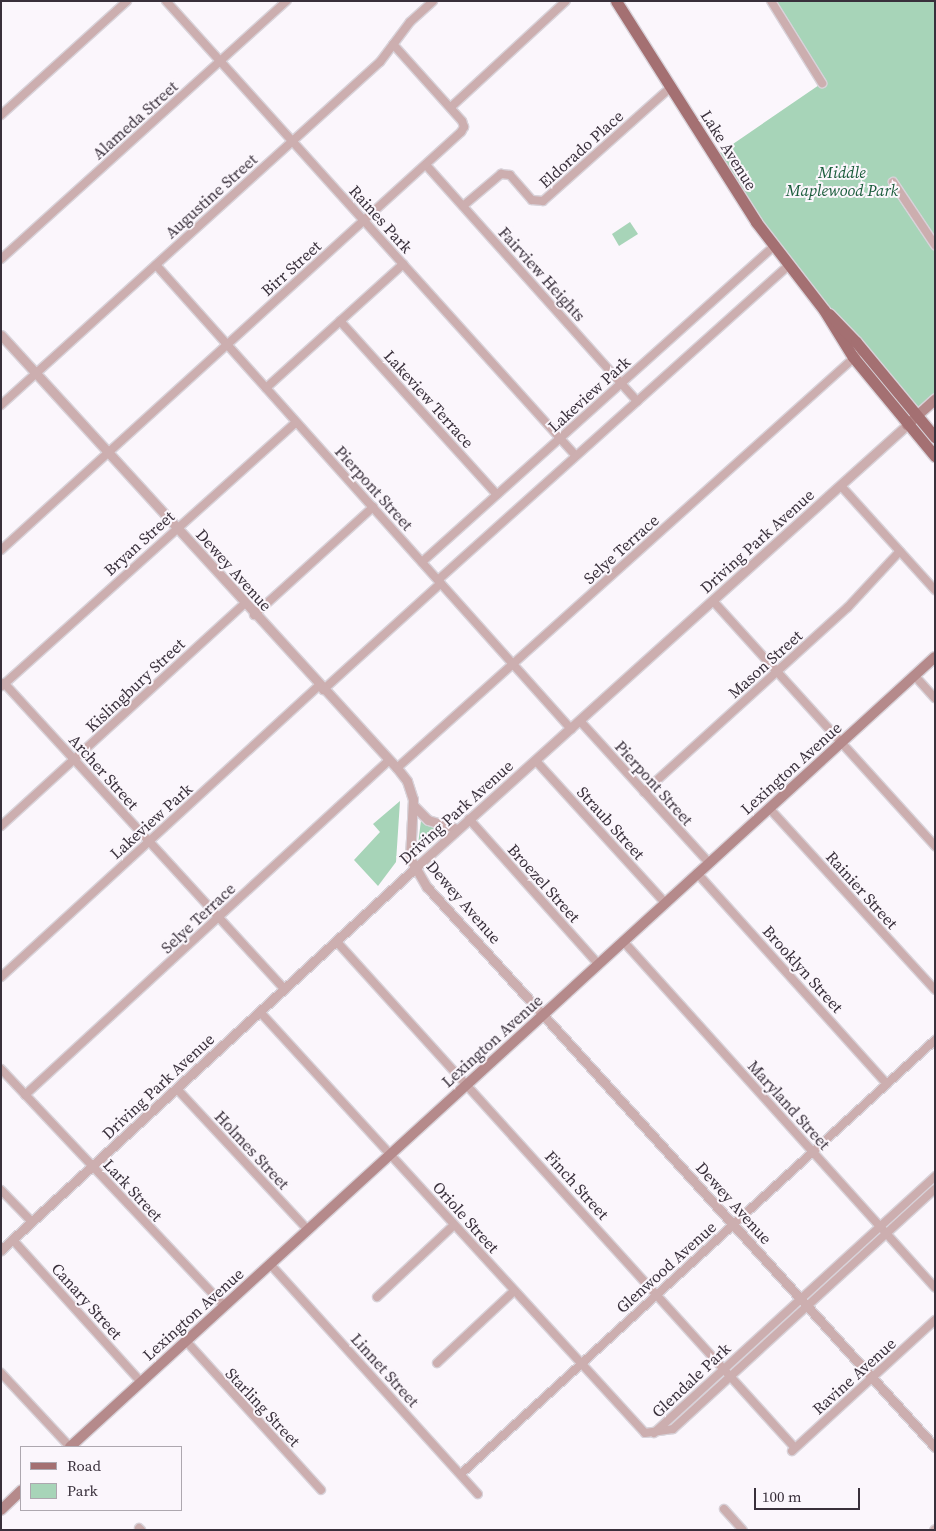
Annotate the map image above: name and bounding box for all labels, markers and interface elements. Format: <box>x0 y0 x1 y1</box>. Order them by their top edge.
street label: Alameda Street <box>88 77 182 163</box>
street label: Eldorado Place <box>535 106 627 192</box>
street label: Lake Avenue <box>697 107 761 193</box>
street label: Augustine Street <box>161 150 261 242</box>
park label: Middle Maplewood Park <box>786 162 898 200</box>
street label: Raines Park <box>346 181 416 257</box>
street label: Fairview Heights <box>495 223 589 325</box>
street label: Birr Street <box>257 236 325 300</box>
street label: Lakeview Terrace <box>380 346 478 452</box>
street label: Lakeview Park <box>544 352 634 436</box>
street label: Pierpont Street <box>331 442 417 534</box>
street label: Driving Park Avenue <box>696 485 818 597</box>
street label: Bryan Street <box>100 506 178 580</box>
street label: Selye Terrace <box>579 510 663 588</box>
street label: Dewey Avenue <box>192 525 276 615</box>
street label: Mason Street <box>724 626 806 702</box>
street label: Kislingbury Street <box>82 634 188 736</box>
street label: Lexington Avenue <box>737 718 845 818</box>
street label: Archer Street <box>65 730 143 814</box>
street label: Pierpont Street <box>611 737 697 829</box>
street label: Driving Park Avenue <box>395 756 517 868</box>
street label: Lakeview Park <box>106 779 196 863</box>
street label: Straub Street <box>573 783 649 863</box>
street label: Broezel Street <box>504 840 584 926</box>
street label: Rainier Street <box>822 847 902 933</box>
street label: Dewey Avenue <box>423 857 505 947</box>
street label: Selye Terrace <box>157 879 239 957</box>
street label: Brooklyn Street <box>759 922 847 1016</box>
street label: Lexington Avenue <box>438 991 546 1091</box>
street label: Driving Park Avenue <box>98 1029 218 1143</box>
street label: Maryland Street <box>744 1056 834 1154</box>
street label: Holmes Street <box>211 1107 293 1193</box>
street label: Finch Street <box>541 1147 613 1223</box>
street label: Lark Street <box>99 1155 167 1225</box>
street label: Dewey Avenue <box>692 1158 776 1248</box>
street label: Oriole Street <box>429 1177 503 1257</box>
street label: Glenwood Avenue <box>612 1217 720 1317</box>
street label: Canary Street <box>48 1259 126 1343</box>
street label: Lexington Avenue <box>139 1264 247 1364</box>
street label: Linnet Street <box>347 1329 423 1411</box>
street label: Ravine Avenue <box>808 1334 900 1418</box>
street label: Glendale Park <box>648 1339 734 1421</box>
street label: Starling Street <box>222 1364 304 1450</box>
legend <box>20 1446 182 1511</box>
text: Road <box>67 1455 101 1476</box>
scale bar <box>756 1478 862 1510</box>
text: Park <box>67 1480 98 1501</box>
text: 100 m <box>762 1486 802 1507</box>

